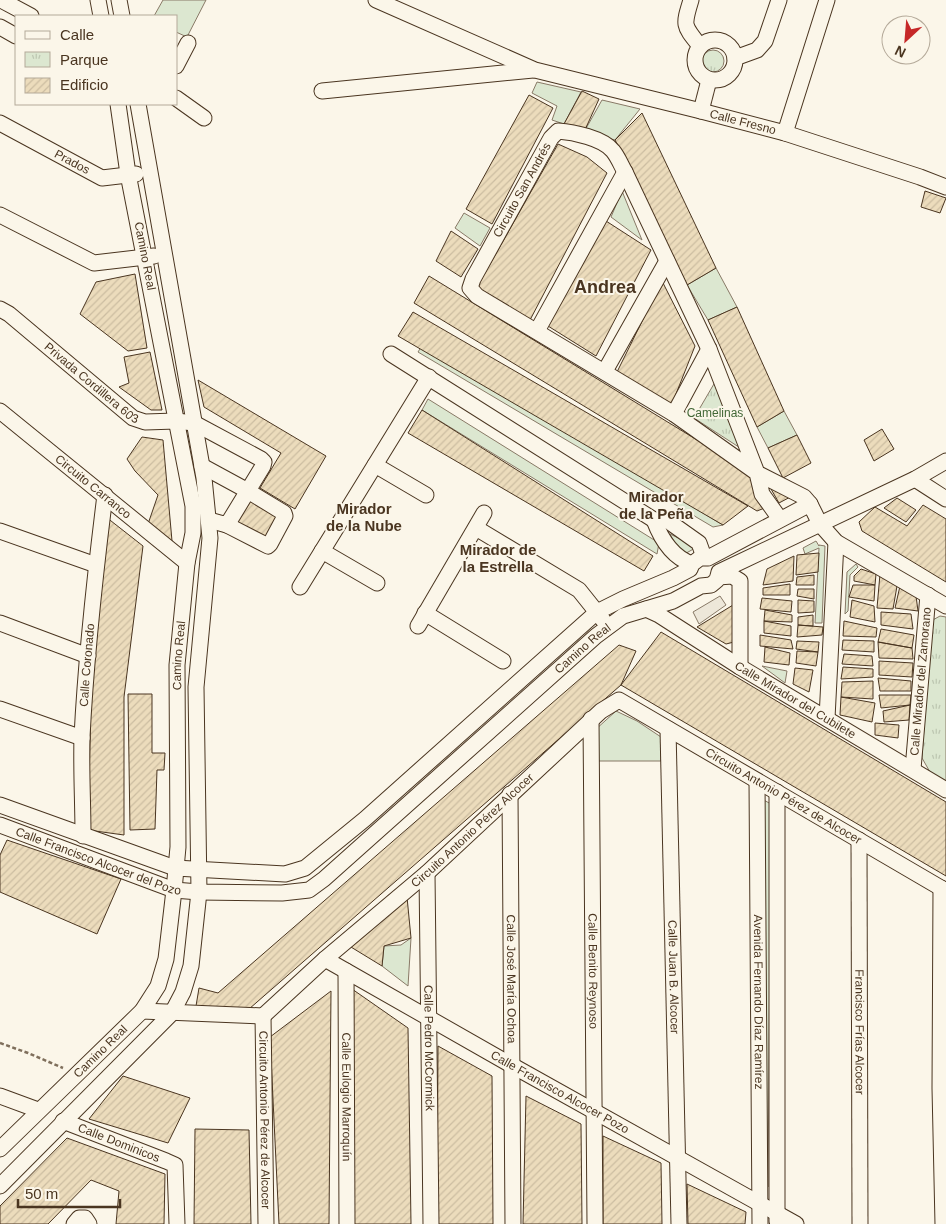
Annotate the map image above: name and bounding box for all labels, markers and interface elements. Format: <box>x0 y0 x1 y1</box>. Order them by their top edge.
legend <box>15 15 178 105</box>
north arrow <box>881 15 931 65</box>
text: Calle <box>60 26 94 43</box>
text: N <box>892 42 908 61</box>
text: Parque <box>60 51 108 68</box>
text: Edificio <box>60 76 108 93</box>
street label: Calle Fresno <box>708 107 778 137</box>
street label: Circuito San Andrés <box>490 140 554 240</box>
street label: Prados <box>52 147 92 177</box>
street label: Camino Real <box>132 221 158 291</box>
district label: Andrea <box>574 277 637 297</box>
street label: Privada Cordillera 603 <box>41 340 141 426</box>
park label: Camelinas <box>687 406 743 420</box>
street label: Circuito Carranco <box>52 452 134 522</box>
district label: Mirador de la Peña <box>619 488 694 522</box>
district label: Mirador de la Nube <box>326 500 402 534</box>
district label: Mirador de la Estrella <box>460 541 536 575</box>
street label: Calle Mirador del Zamorano <box>907 606 934 756</box>
street label: Camino Real <box>170 620 188 690</box>
street label: Camino Real <box>552 621 613 677</box>
street label: Calle Coronado <box>77 623 97 707</box>
street label: Calle Mirador del Cubilete <box>732 659 859 742</box>
street label: Circuito Antonio Pérez de Alcocer <box>703 745 864 847</box>
street label: Circuito Antonio Pérez Alcocer <box>408 770 536 890</box>
street label: Calle Francisco Alcocer del Pozo <box>14 824 182 898</box>
street label: Calle Benito Reynoso <box>586 913 600 1029</box>
street label: Calle José María Ochoa <box>504 914 519 1044</box>
street label: Avenida Fernando Díaz Ramírez <box>751 915 766 1089</box>
street label: Calle Juan B. Alcocer <box>665 920 682 1034</box>
street label: Francisco Frías Alcocer <box>852 969 867 1095</box>
street label: Calle Pedro McCormick <box>421 985 437 1112</box>
street label: Camino Real <box>71 1022 130 1081</box>
street label: Circuito Antonio Pérez de Alcocer <box>256 1031 273 1209</box>
street label: Calle Eulogio Marroquín <box>339 1032 354 1162</box>
street label: Calle Francisco Alcocer Pozo <box>488 1048 632 1137</box>
street label: Calle Dominicos <box>76 1120 162 1165</box>
scale bar <box>18 1176 120 1208</box>
text: 50 m <box>25 1185 58 1202</box>

